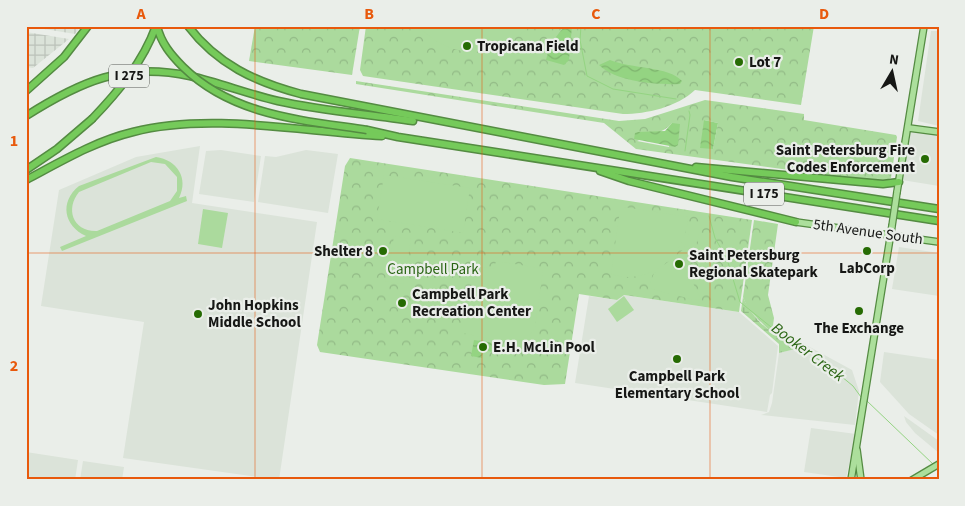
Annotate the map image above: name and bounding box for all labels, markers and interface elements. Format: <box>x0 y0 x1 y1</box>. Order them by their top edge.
text: A <box>135 3 146 25</box>
text: B <box>364 3 374 25</box>
text: C <box>591 3 601 25</box>
text: D <box>819 3 829 25</box>
place label: Tropicana Field <box>477 36 579 57</box>
marker: Tropicana Field <box>461 40 473 52</box>
north arrow <box>868 48 918 98</box>
text: N <box>888 50 900 71</box>
place label: Lot 7 <box>749 52 781 73</box>
marker: Lot 7 <box>733 56 745 68</box>
road number: I 275 <box>109 64 149 88</box>
text: 1 <box>10 130 18 152</box>
place label: Saint Petersburg Fire Codes Enforcement <box>776 140 915 178</box>
marker: Saint Petersburg Fire Codes Enforcement <box>919 153 931 165</box>
road number: I 175 <box>744 182 784 205</box>
street label: 5th Avenue South <box>812 214 924 250</box>
place label: Shelter 8 <box>314 241 373 262</box>
marker: Shelter 8 <box>377 245 389 257</box>
place label: Saint Petersburg Regional Skatepark <box>689 245 819 283</box>
marker: LabCorp <box>861 245 873 257</box>
marker: Saint Petersburg Regional Skatepark <box>673 258 685 270</box>
place label: LabCorp <box>839 258 895 279</box>
park label: Campbell Park <box>387 259 479 280</box>
place label: Campbell Park Recreation Center <box>412 284 531 322</box>
place label: John Hopkins Middle School <box>208 295 301 333</box>
marker: Campbell Park Recreation Center <box>396 297 408 309</box>
marker: The Exchange <box>853 305 865 317</box>
marker: John Hopkins Middle School <box>192 308 204 320</box>
water label: Booker Creek <box>767 317 849 387</box>
place label: The Exchange <box>814 318 904 339</box>
place label: E.H. McLin Pool <box>493 337 596 358</box>
marker: E.H. McLin Pool <box>477 341 489 353</box>
marker: Campbell Park Elementary School <box>671 353 683 365</box>
text: 2 <box>10 355 18 377</box>
place label: Campbell Park Elementary School <box>615 366 740 404</box>

